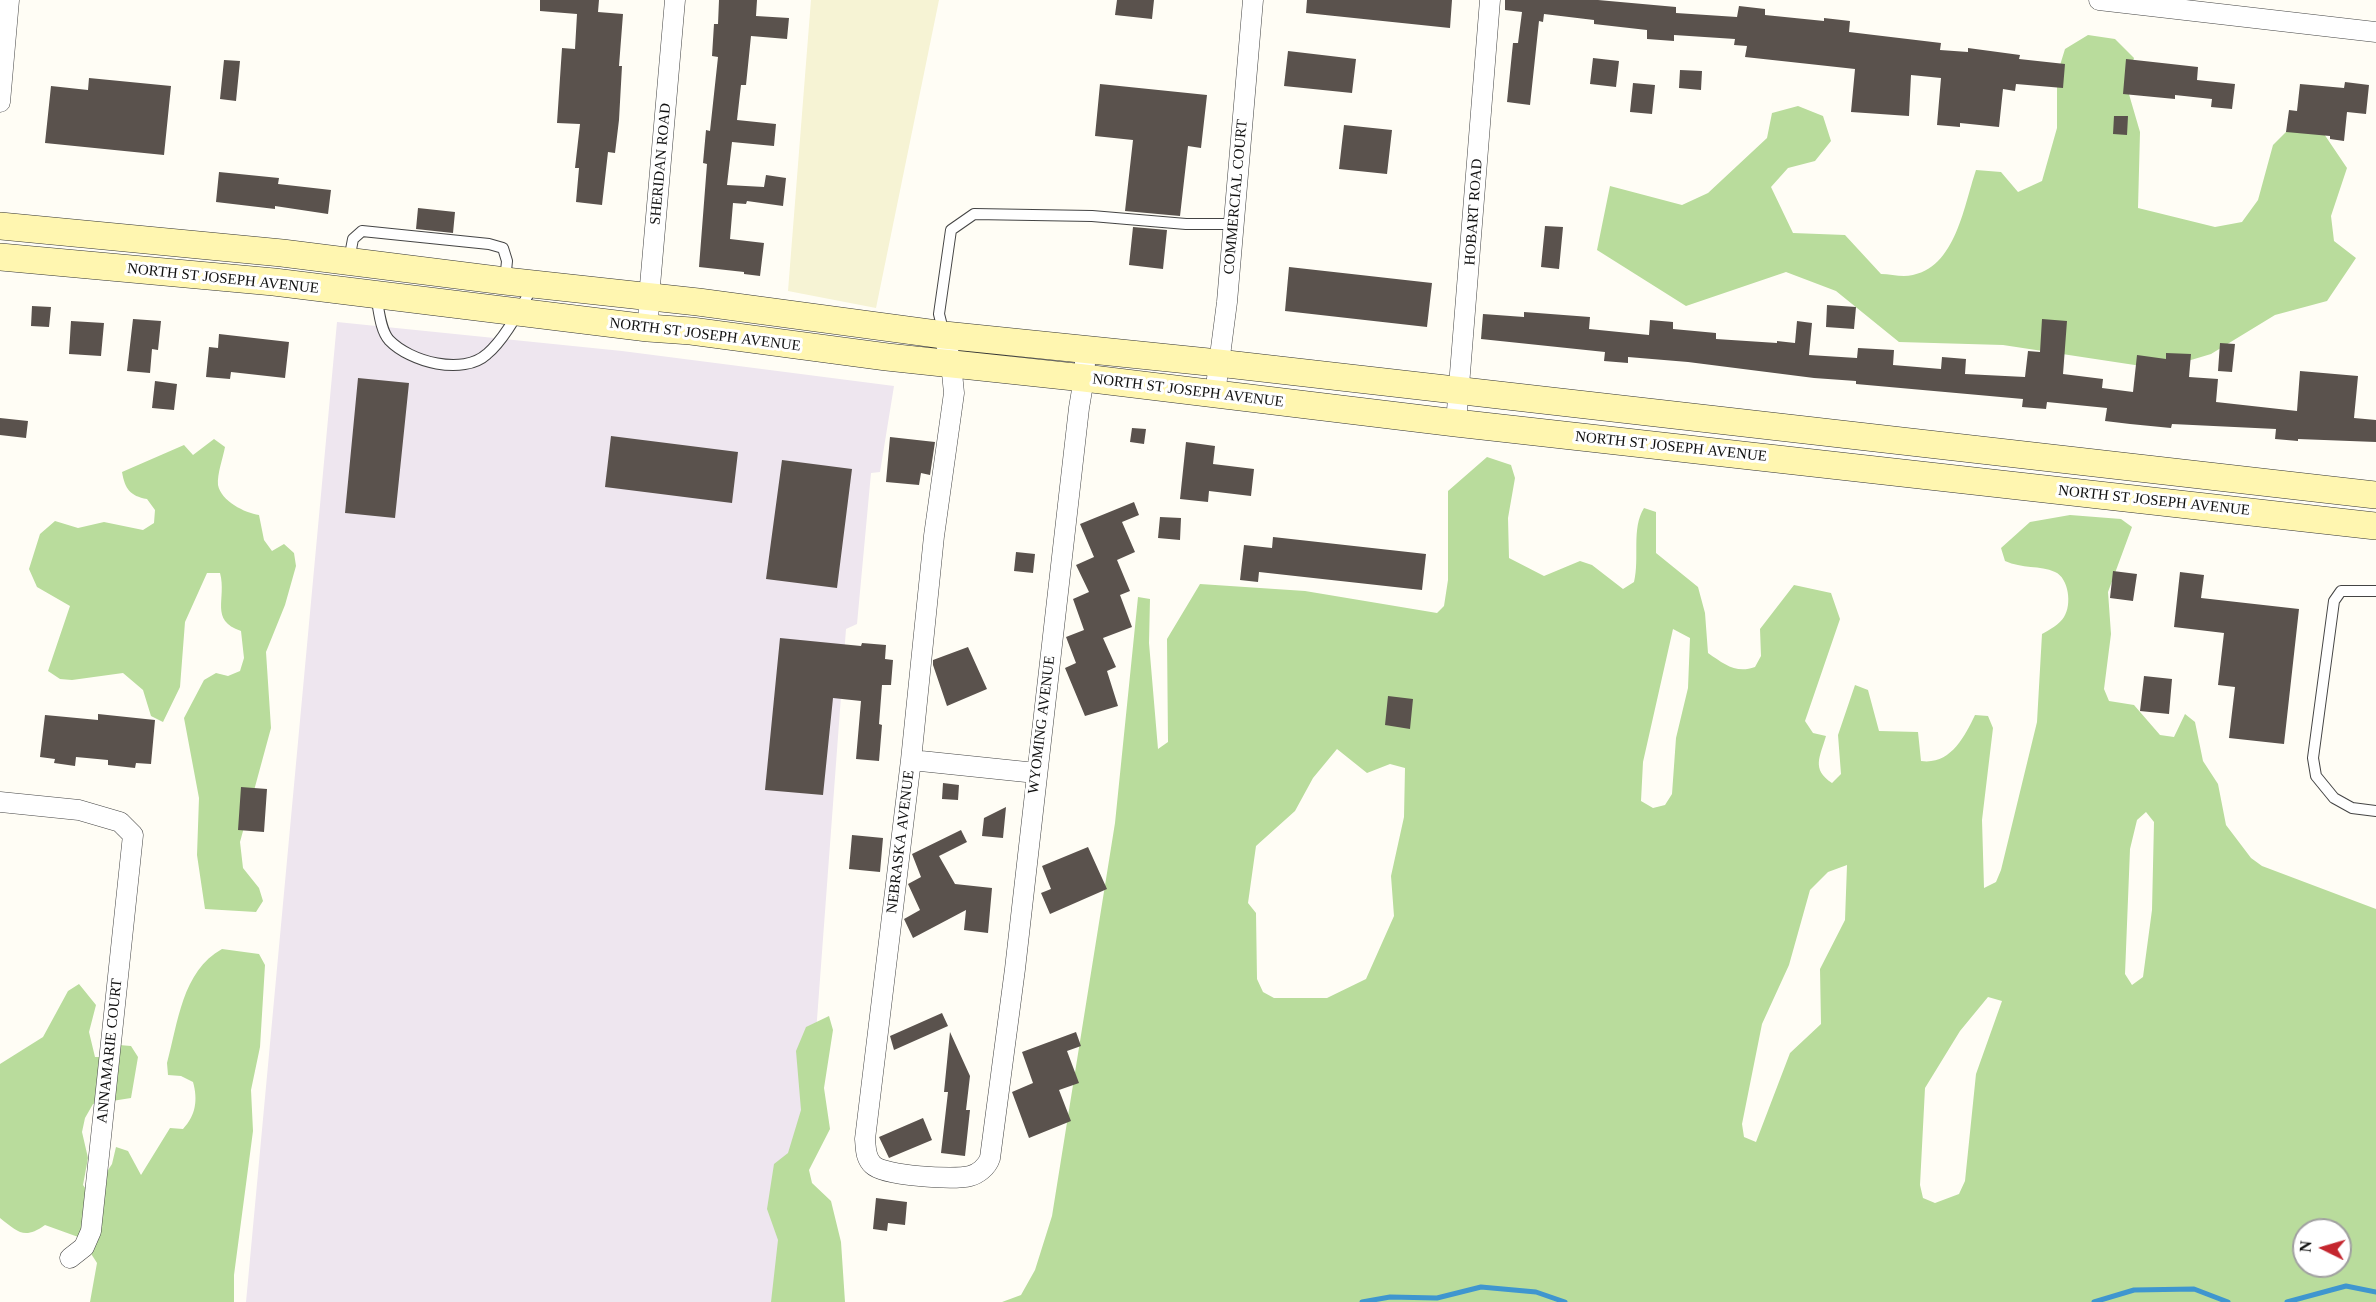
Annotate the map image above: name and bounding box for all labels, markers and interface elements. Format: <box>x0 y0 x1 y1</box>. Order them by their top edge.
street label: SHERIDAN ROAD <box>647 102 675 226</box>
street label: COMMERCIAL COURT <box>1220 119 1252 275</box>
street label: HOBART ROAD <box>1461 158 1487 266</box>
street label: NORTH ST JOSEPH AVENUE <box>126 260 320 298</box>
street label: NORTH ST JOSEPH AVENUE <box>608 314 802 356</box>
street label: NORTH ST JOSEPH AVENUE <box>1091 370 1285 412</box>
street label: NORTH ST JOSEPH AVENUE <box>1574 428 1768 466</box>
street label: NORTH ST JOSEPH AVENUE <box>2057 482 2251 520</box>
street label: WYOMING AVENUE <box>1025 655 1059 795</box>
street label: NEBRASKA AVENUE <box>883 769 919 915</box>
street label: ANNAMARIE COURT <box>93 978 127 1124</box>
north arrow <box>2292 1218 2352 1278</box>
text: N <box>2297 1240 2315 1253</box>

